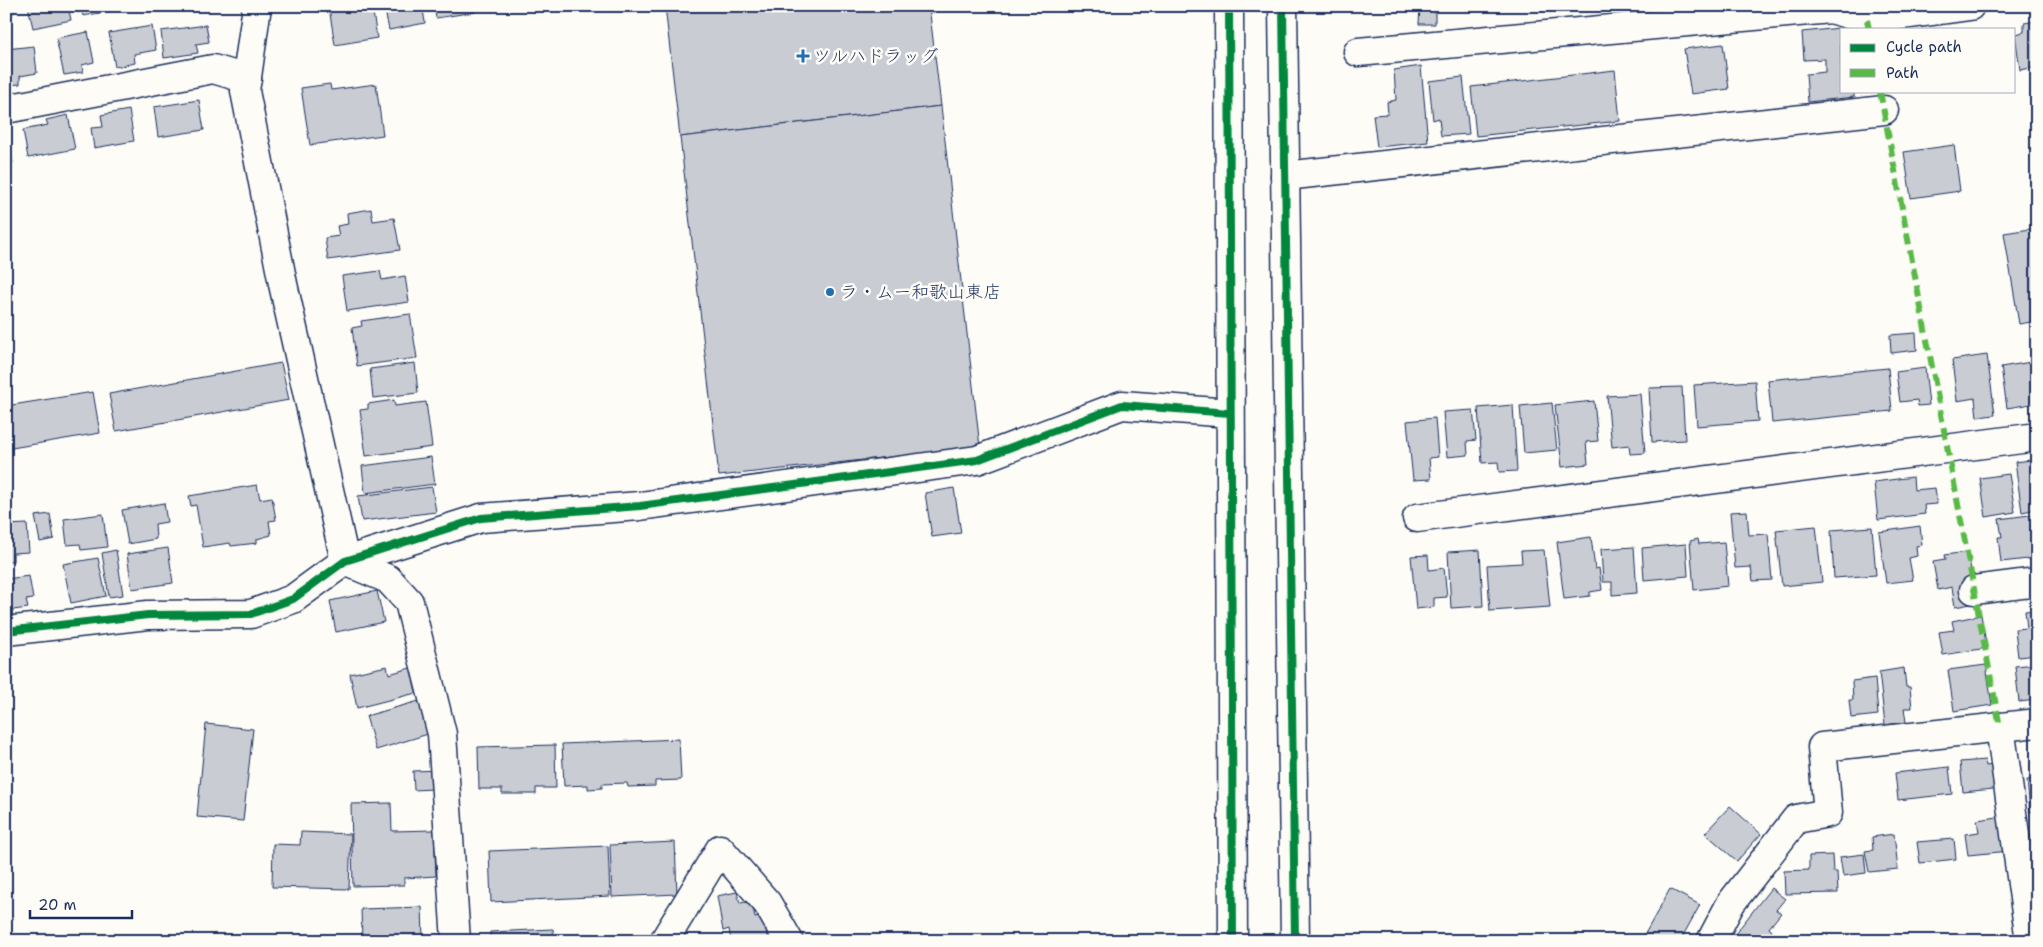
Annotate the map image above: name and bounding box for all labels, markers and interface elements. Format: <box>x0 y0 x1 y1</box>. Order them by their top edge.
legend <box>1840 28 2016 92</box>
text: Cycle path <box>1886 37 1962 57</box>
place label: ツルハドラッグ <box>813 44 938 68</box>
marker: ツルハドラッグ <box>797 50 809 62</box>
text: Path <box>1886 63 1919 83</box>
place label: ラ・ムー和歌山東店 <box>840 280 1001 304</box>
marker: ラ・ムー和歌山東店 <box>824 286 836 298</box>
scale bar <box>30 887 132 919</box>
text: 20 m <box>38 895 77 915</box>

